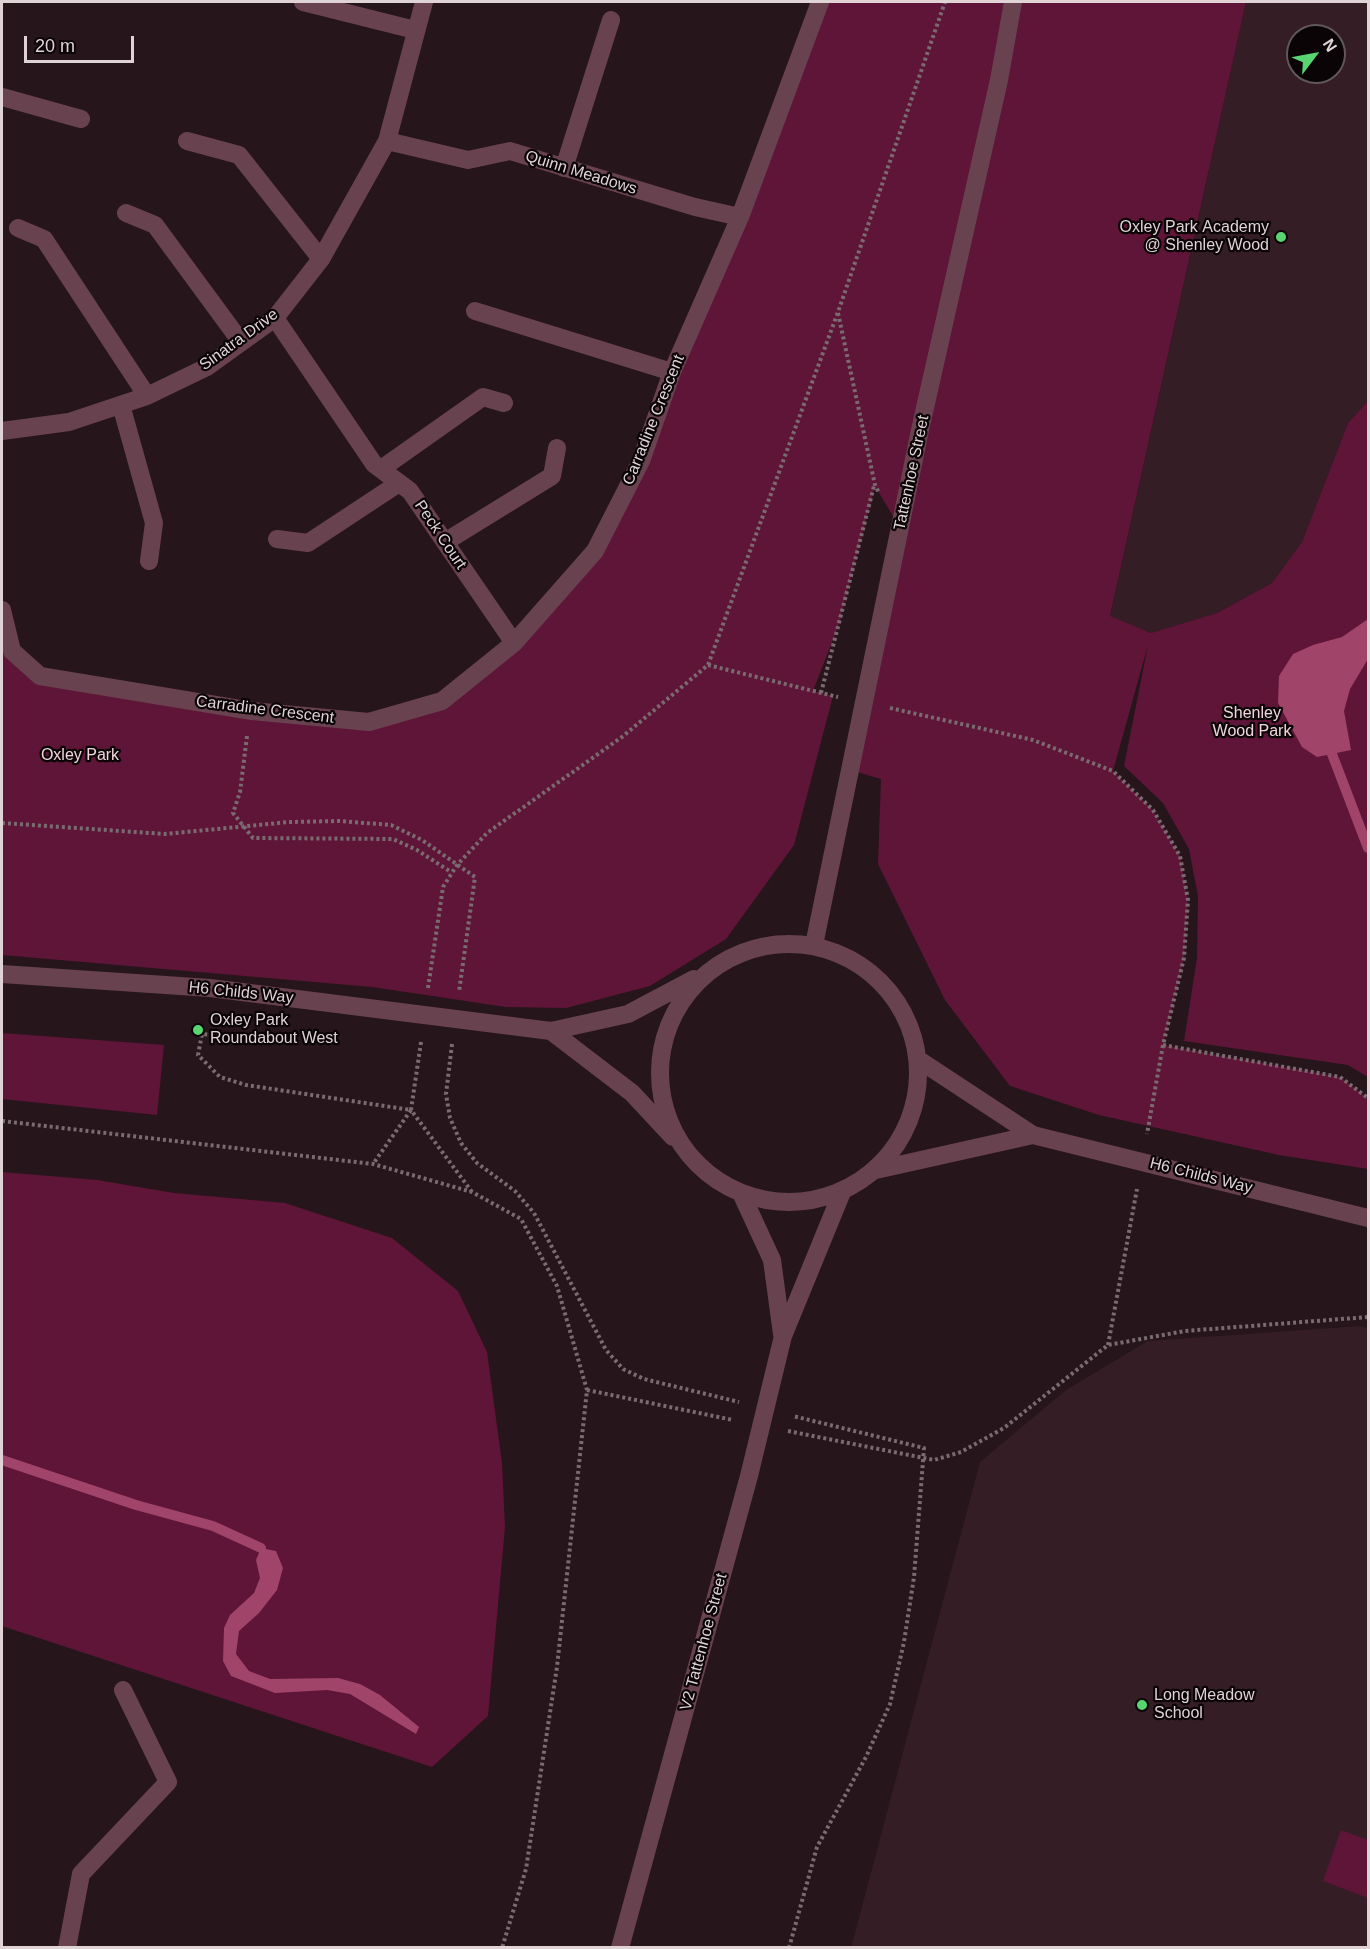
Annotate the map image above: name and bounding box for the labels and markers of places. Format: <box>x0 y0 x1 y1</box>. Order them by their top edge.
place label: Oxley Park Academy @ Shenley Wood <box>1120 218 1269 256</box>
marker: Oxley Park Academy @ Shenley Wood <box>1274 230 1288 244</box>
place label: Oxley Park Roundabout West <box>210 1011 338 1049</box>
marker: Oxley Park Roundabout West <box>191 1023 205 1037</box>
place label: Long Meadow School <box>1154 1686 1255 1724</box>
marker: Long Meadow School <box>1135 1698 1149 1712</box>

